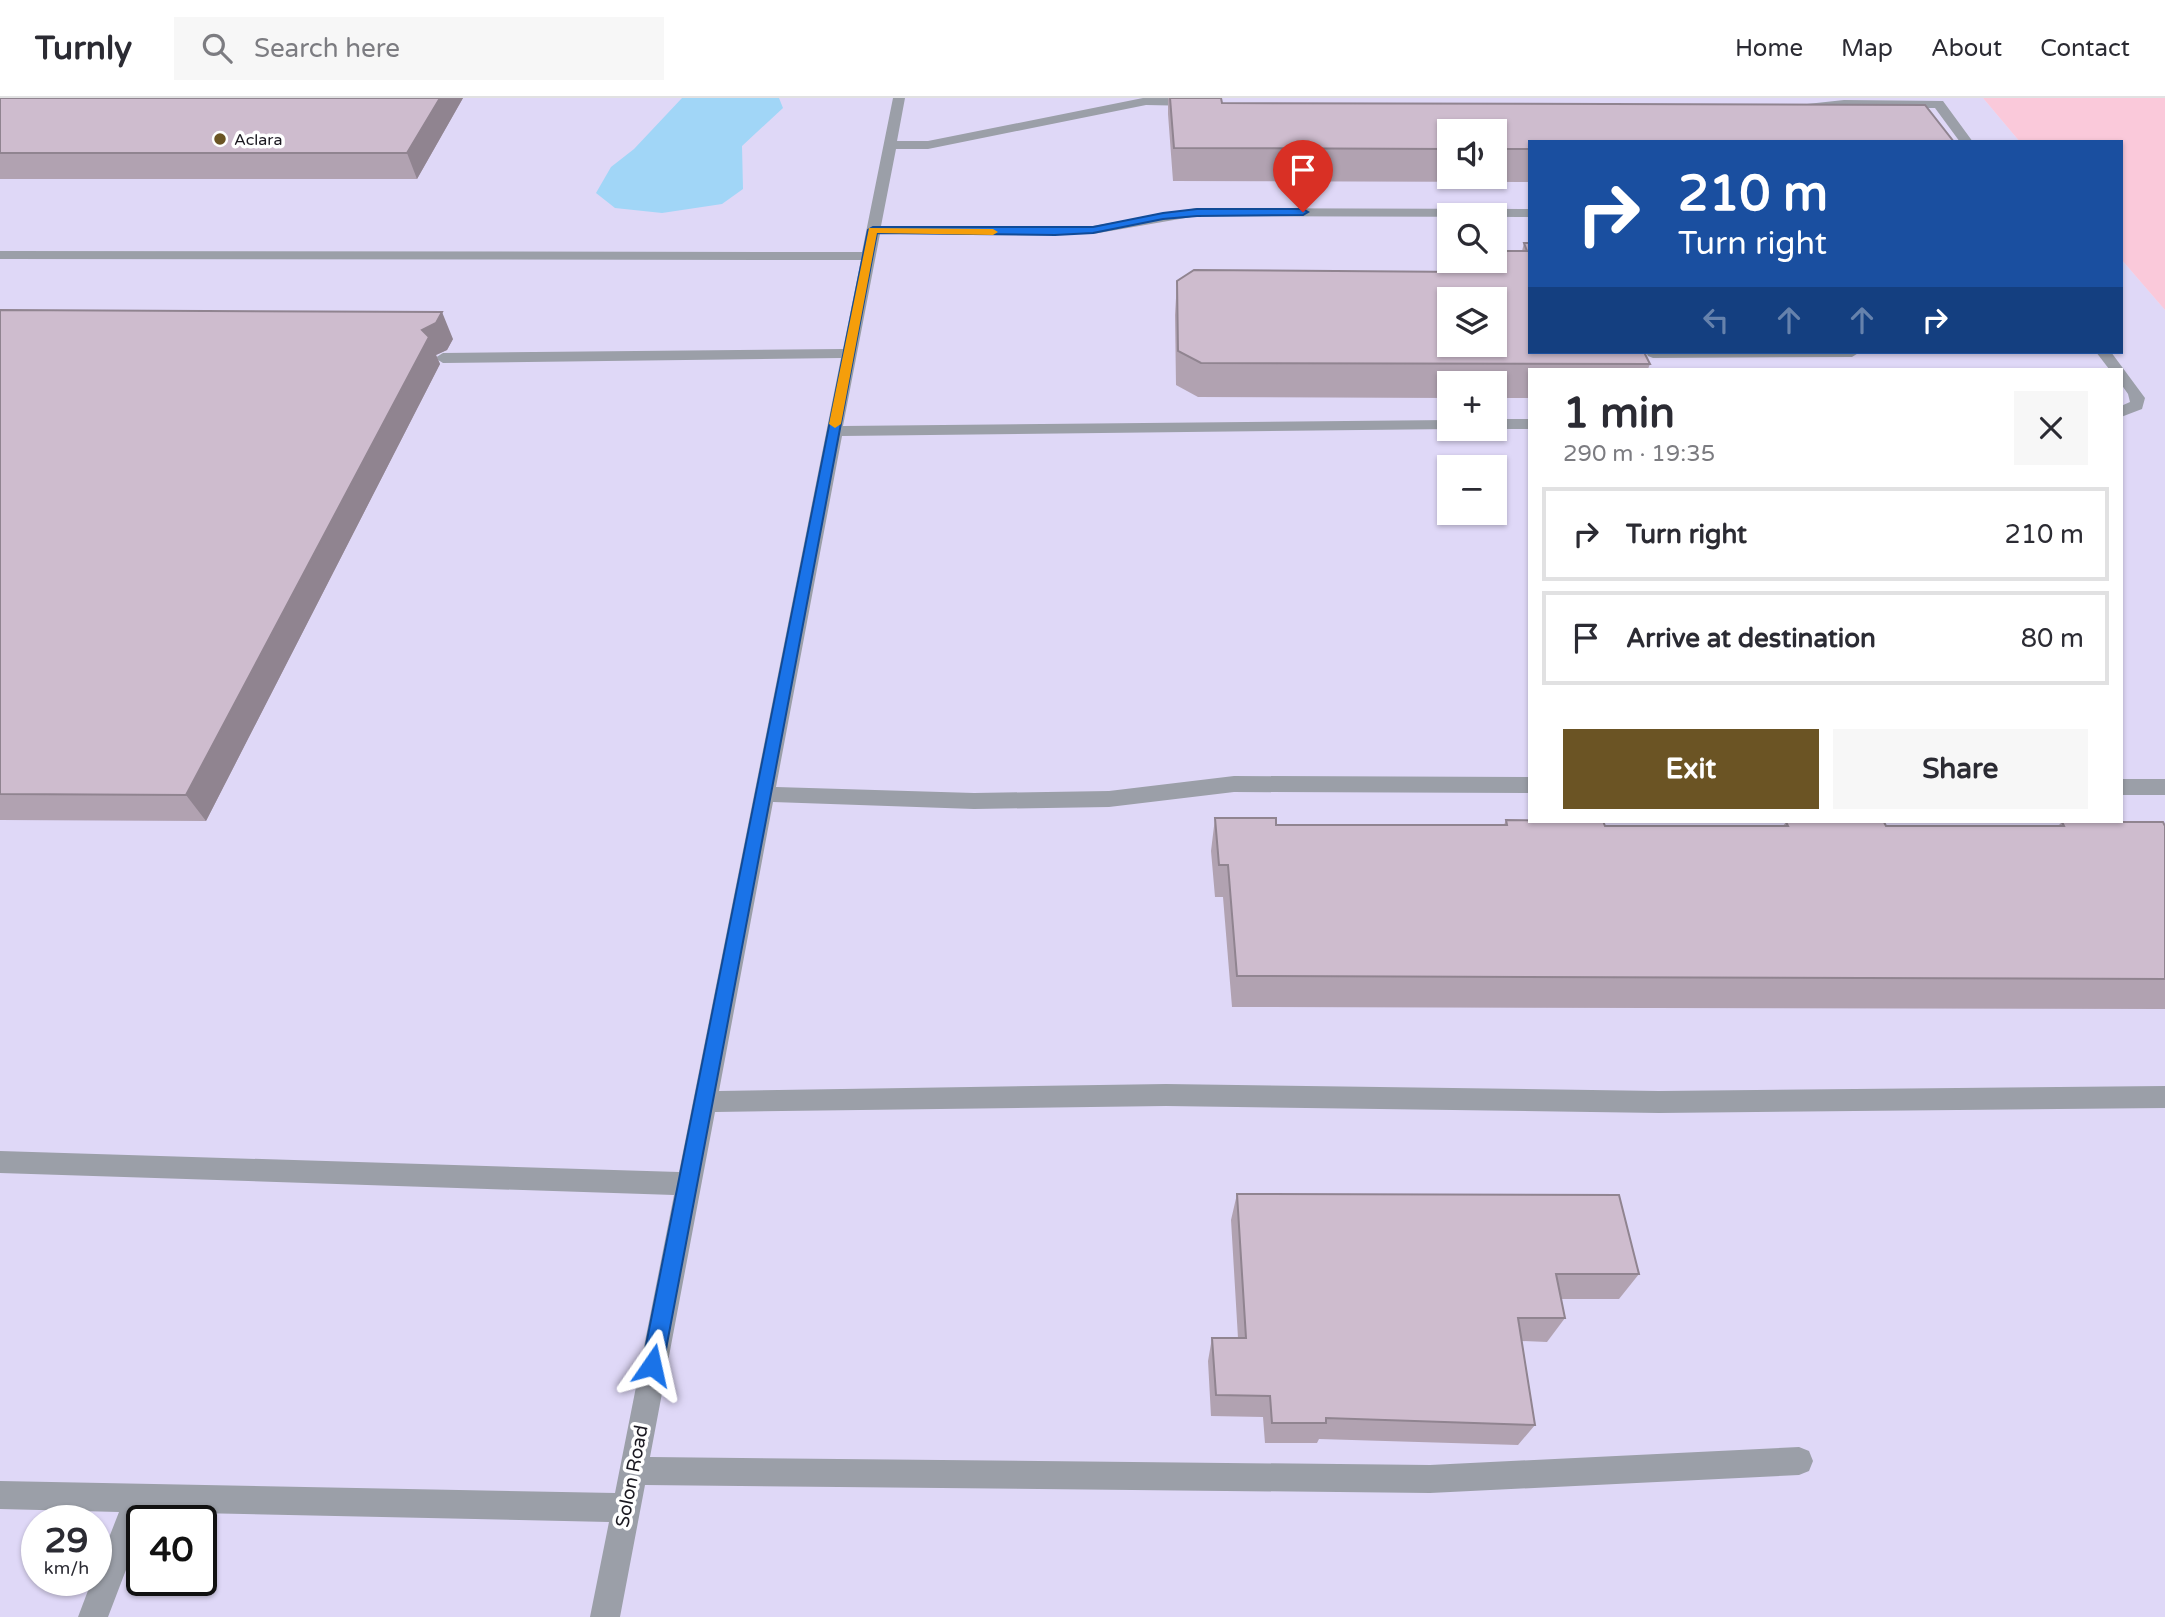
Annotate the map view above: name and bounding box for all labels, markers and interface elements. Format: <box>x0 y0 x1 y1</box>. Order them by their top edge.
search box <box>174 17 664 80</box>
text: Turnly <box>35 29 132 68</box>
icon: search <box>198 29 236 67</box>
text: Search here <box>254 33 400 64</box>
text: Home <box>1735 34 1803 63</box>
text: Map <box>1841 34 1893 63</box>
text: About <box>1931 34 2002 63</box>
text: Contact <box>2040 34 2130 63</box>
map controls <box>1437 119 1507 525</box>
button: sound <box>1437 119 1507 189</box>
place label: Aclara <box>234 130 282 150</box>
marker: Aclara <box>212 131 228 147</box>
pin <box>1273 140 1333 212</box>
icon: arrive <box>1284 151 1322 189</box>
text: 210 m <box>1678 165 1828 224</box>
icon: right <box>1563 168 1654 259</box>
button: search <box>1437 203 1507 273</box>
text: Turn right <box>1678 225 1827 263</box>
button: layers <box>1437 287 1507 357</box>
icon: left <box>1697 301 1735 339</box>
icon: ahead <box>1770 301 1808 339</box>
icon: ahead <box>1843 301 1881 339</box>
icon: right <box>1916 301 1954 339</box>
button: + <box>1437 371 1507 441</box>
text: 1 min <box>1563 388 1675 439</box>
button: close <box>2014 391 2088 465</box>
text: 290 m · 19:35 <box>1563 440 1715 468</box>
button: − <box>1437 455 1507 525</box>
icon: right <box>1567 515 1605 553</box>
text: Turn right <box>1626 519 1747 550</box>
text: 210 m <box>2004 519 2084 550</box>
icon: arrive <box>1567 619 1605 657</box>
text: Arrive at destination <box>1626 623 1876 654</box>
text: 80 m <box>2021 623 2084 654</box>
button: Exit <box>1563 729 1819 809</box>
button: Share <box>1833 729 2088 809</box>
position arrow <box>615 1328 689 1402</box>
street label: Solon Road <box>611 1423 653 1529</box>
speed limit sign: 40 <box>126 1505 217 1596</box>
text: 29 <box>45 1520 88 1562</box>
text: km/h <box>44 1557 89 1579</box>

